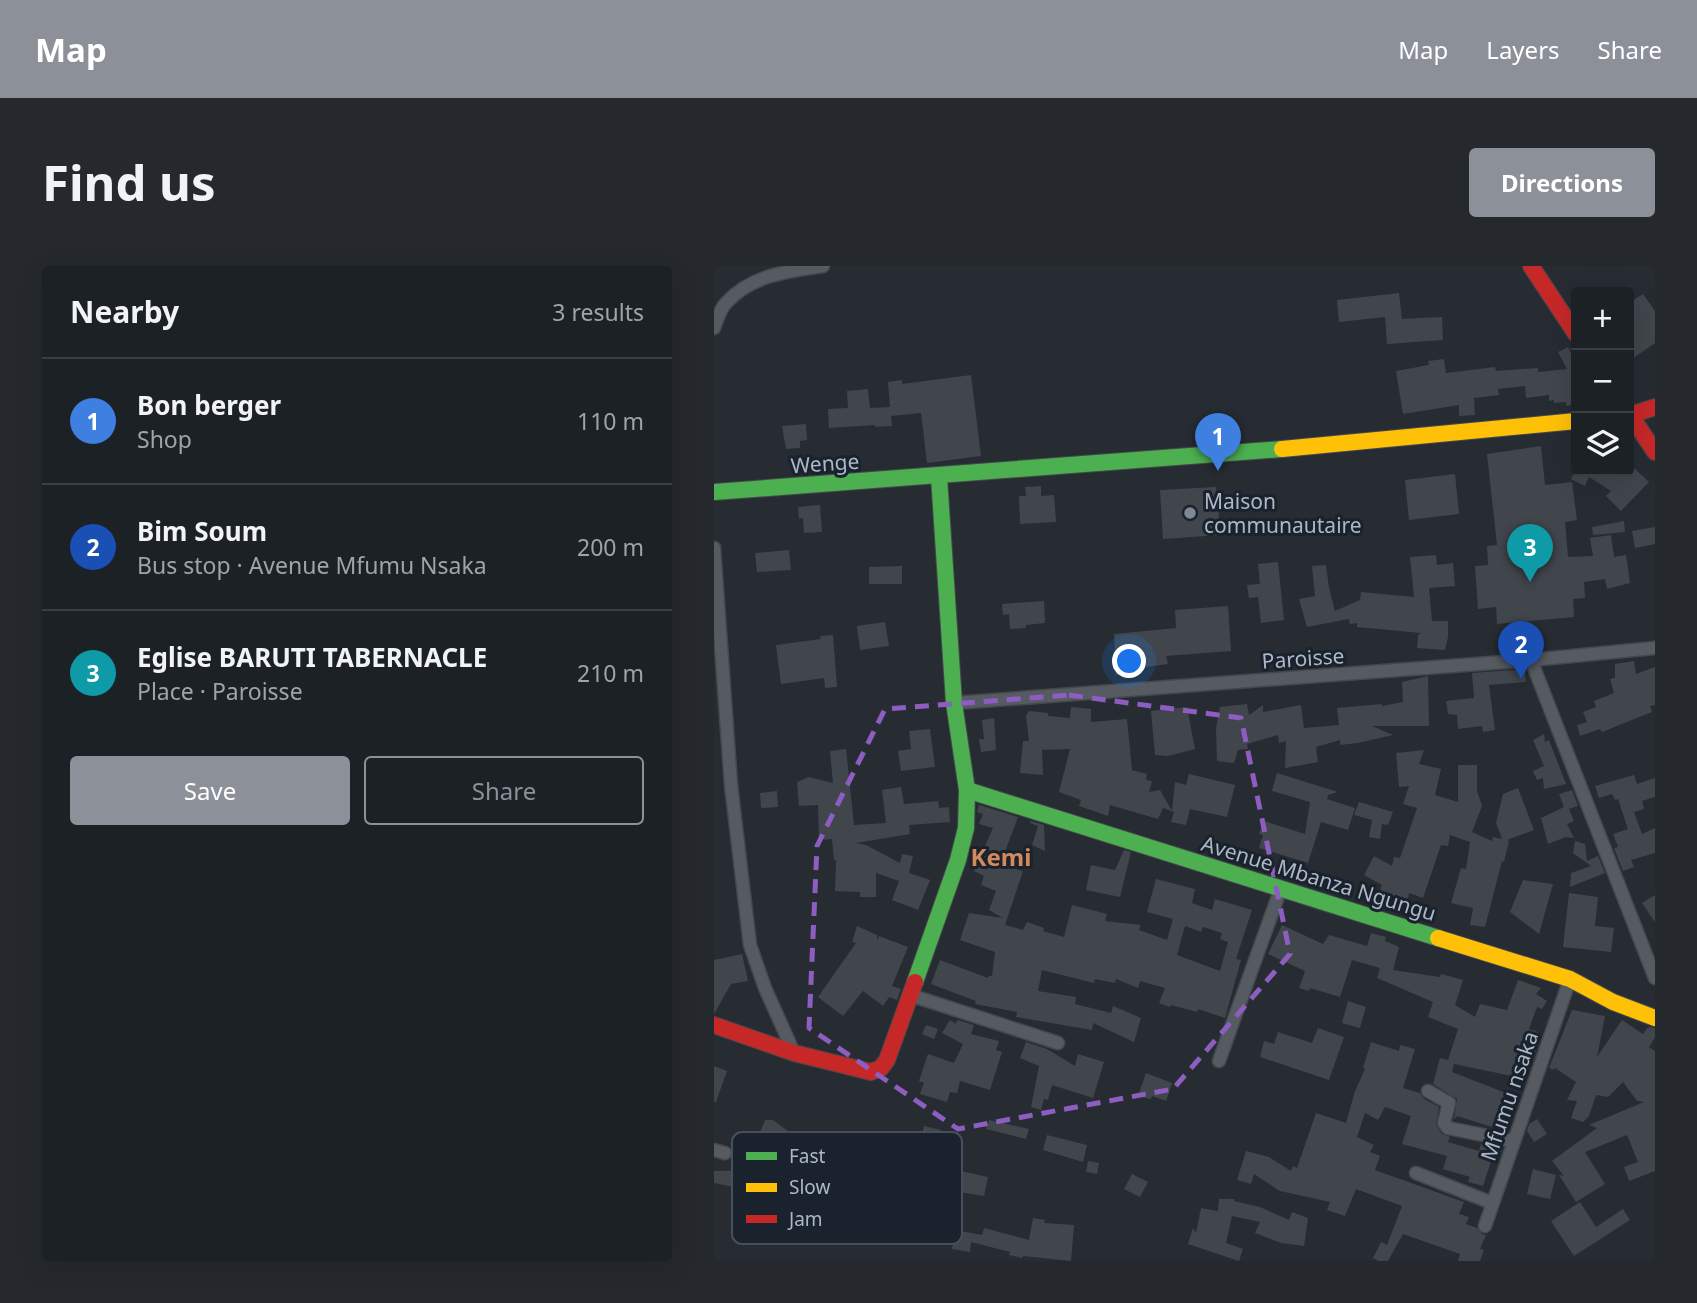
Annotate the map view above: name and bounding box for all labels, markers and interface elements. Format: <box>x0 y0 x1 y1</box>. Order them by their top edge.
text: Map <box>35 27 107 72</box>
text: Map <box>1398 33 1448 66</box>
text: Layers <box>1486 33 1560 66</box>
text: Share <box>1598 33 1662 66</box>
button: Directions <box>1469 148 1655 217</box>
text: Find us <box>42 149 216 215</box>
map controls <box>1571 287 1634 476</box>
button: + <box>1571 287 1634 350</box>
text: Nearby <box>70 291 179 332</box>
text: 3 results <box>552 296 644 328</box>
button: − <box>1571 350 1634 413</box>
text: Bon berger <box>137 387 281 423</box>
text: 1 <box>86 405 100 437</box>
text: 110 m <box>577 405 644 437</box>
pin: 1 <box>1195 413 1241 471</box>
button: layers <box>1571 413 1634 476</box>
text: Shop <box>137 423 192 455</box>
street label: Wenge <box>790 447 860 479</box>
place label: Maison communautaire <box>1204 487 1362 539</box>
marker: Maison communautaire <box>1182 505 1198 521</box>
text: Bim Soum <box>137 513 267 549</box>
pin: 3 <box>1507 524 1553 582</box>
text: 2 <box>86 531 100 563</box>
text: 200 m <box>577 531 644 563</box>
text: Bus stop · Avenue Mfumu Nsaka <box>137 549 487 581</box>
pin: 2 <box>1498 621 1544 679</box>
text: Eglise BARUTI TABERNACLE <box>137 639 487 675</box>
street label: Paroisse <box>1261 641 1345 675</box>
your location <box>1112 644 1146 678</box>
text: 3 <box>86 657 100 689</box>
text: 210 m <box>577 657 644 689</box>
text: Place · Paroisse <box>137 675 303 707</box>
button: Save <box>70 756 350 825</box>
button: Share <box>364 756 644 825</box>
street label: Avenue Mbanza Ngungu <box>1198 829 1440 927</box>
district label: Kemi <box>971 840 1031 873</box>
street label: Mfumu nsaka <box>1474 1028 1544 1164</box>
legend <box>732 1132 962 1244</box>
text: Fast <box>789 1143 826 1169</box>
text: Slow <box>789 1174 830 1200</box>
text: Jam <box>787 1206 823 1232</box>

